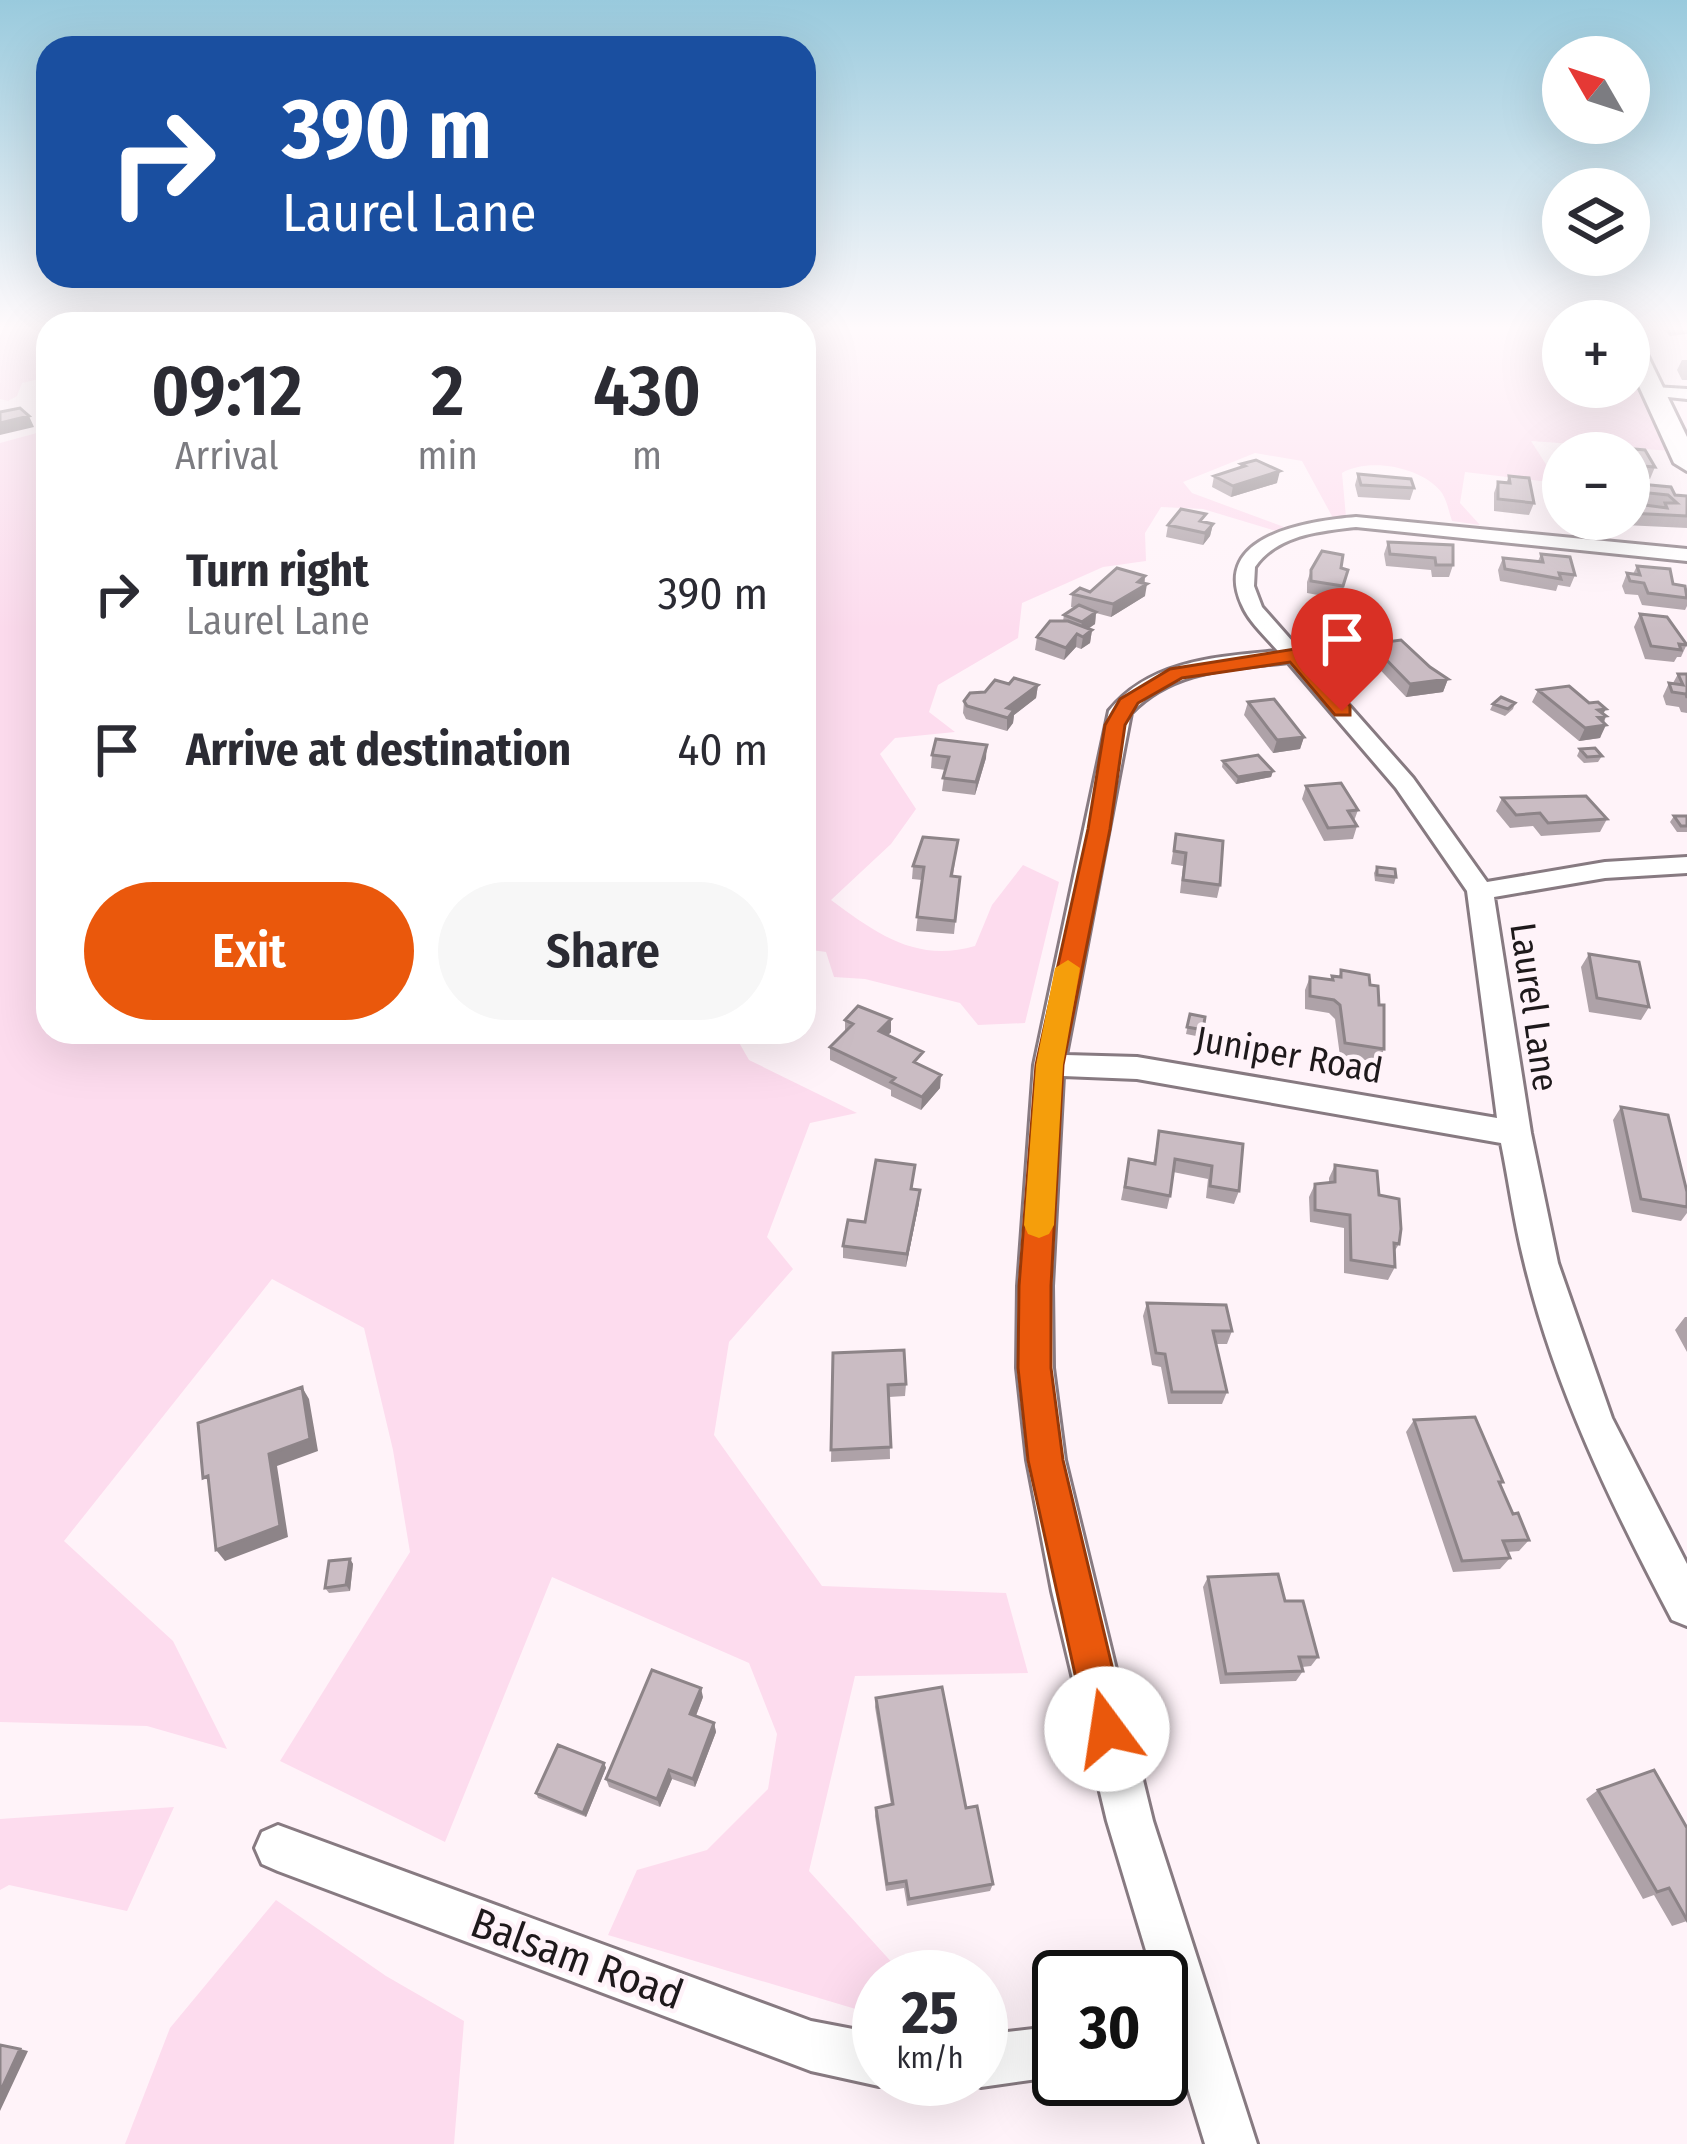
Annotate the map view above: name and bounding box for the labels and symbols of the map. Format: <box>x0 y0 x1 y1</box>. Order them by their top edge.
north arrow <box>1542 36 1650 144</box>
pin <box>1291 588 1393 711</box>
street label: Laurel Lane <box>1500 920 1568 1094</box>
street label: Juniper Road <box>1192 1017 1386 1093</box>
position arrow <box>1044 1666 1170 1792</box>
street label: Balsam Road <box>464 1898 690 2020</box>
speed limit sign: 30 <box>1032 1950 1188 2106</box>

